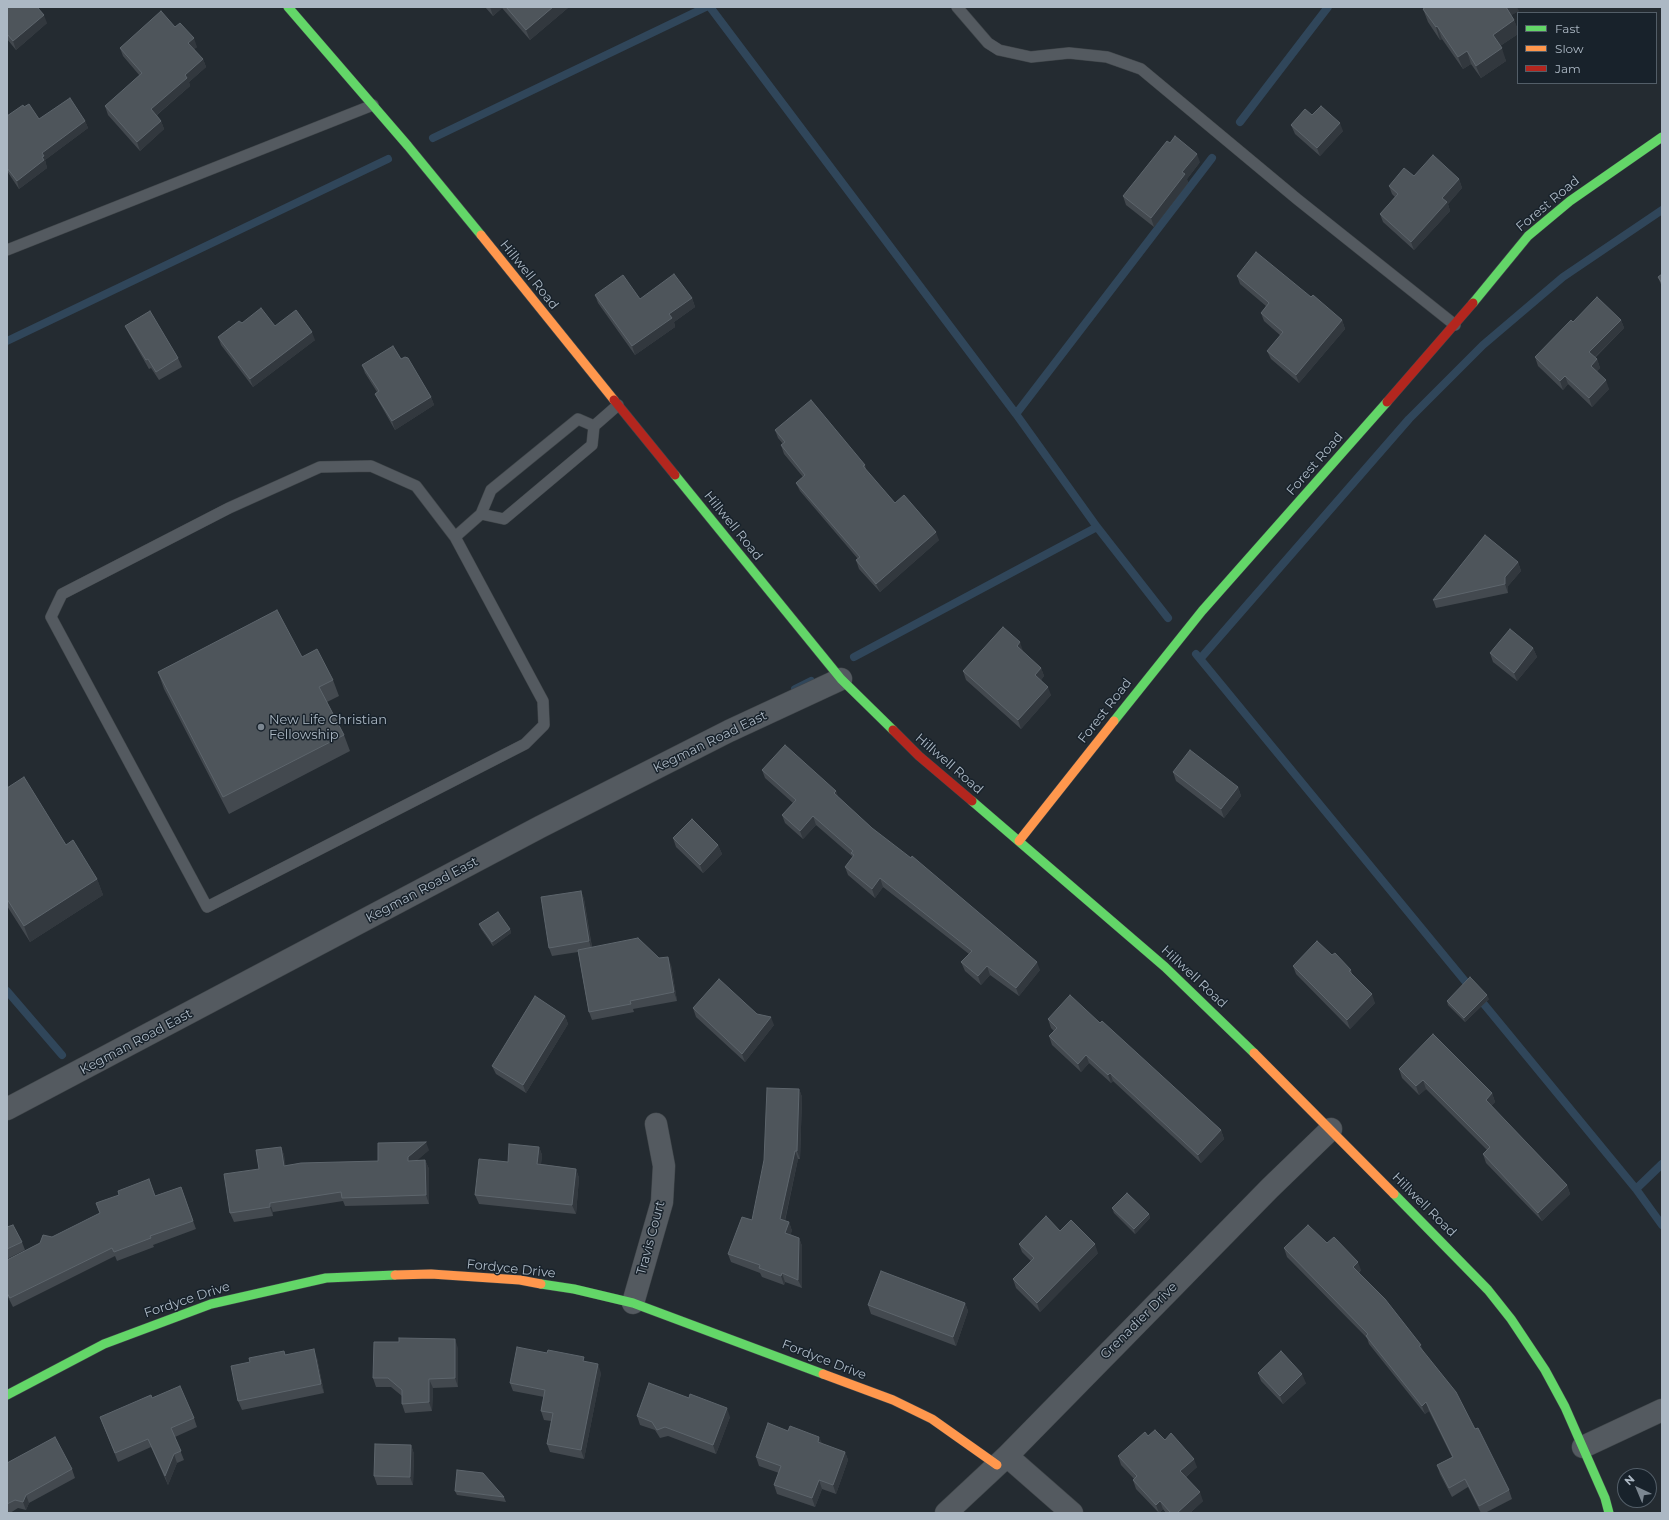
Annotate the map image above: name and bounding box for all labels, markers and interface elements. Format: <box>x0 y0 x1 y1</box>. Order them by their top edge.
legend <box>1517 12 1657 84</box>
text: Fast <box>1555 21 1580 36</box>
text: Slow <box>1555 41 1584 56</box>
text: Jam <box>1555 61 1581 76</box>
street label: Forest Road <box>1513 173 1583 235</box>
street label: Hillwell Road <box>496 237 562 313</box>
street label: Forest Road <box>1284 429 1346 499</box>
street label: Hillwell Road <box>700 488 766 564</box>
street label: Forest Road <box>1075 675 1135 747</box>
street label: Kegman Road East <box>651 708 769 776</box>
place label: New Life Christian Fellowship <box>269 712 387 743</box>
marker: New Life Christian Fellowship <box>256 722 266 732</box>
street label: Hillwell Road <box>912 730 986 798</box>
street label: Kegman Road East <box>363 854 481 926</box>
street label: Hillwell Road <box>1158 942 1230 1012</box>
street label: Kegman Road East <box>77 1006 195 1078</box>
street label: Hillwell Road <box>1389 1170 1459 1240</box>
street label: Travis Court <box>634 1199 668 1277</box>
street label: Fordyce Drive <box>466 1257 556 1281</box>
street label: Fordyce Drive <box>142 1279 232 1321</box>
street label: Grenadier Drive <box>1097 1279 1181 1363</box>
street label: Fordyce Drive <box>780 1337 868 1383</box>
north arrow <box>1617 1468 1657 1508</box>
text: N <box>1621 1472 1637 1488</box>

